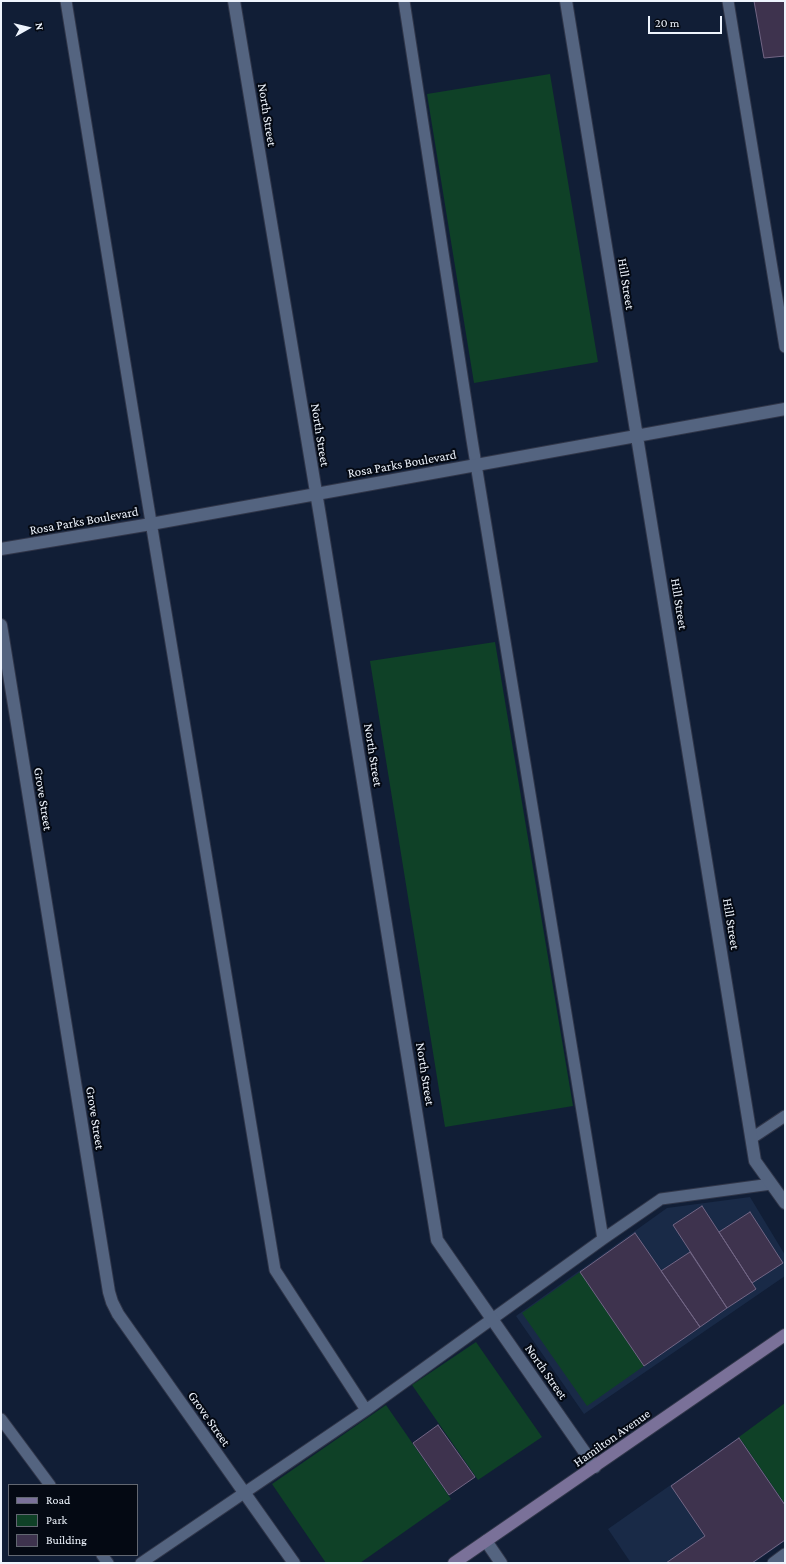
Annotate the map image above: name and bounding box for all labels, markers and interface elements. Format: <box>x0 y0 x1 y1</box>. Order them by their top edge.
north arrow <box>8 8 48 48</box>
scale bar <box>650 8 724 34</box>
text: 20 m <box>655 16 679 30</box>
text: N <box>33 22 46 31</box>
street label: North Street <box>254 82 280 148</box>
street label: Hill Street <box>614 257 638 311</box>
street label: North Street <box>307 402 333 468</box>
street label: Rosa Parks Boulevard <box>346 447 458 481</box>
street label: Rosa Parks Boulevard <box>28 504 140 538</box>
street label: Hill Street <box>667 577 691 631</box>
street label: North Street <box>360 722 386 788</box>
street label: Grove Street <box>30 766 56 832</box>
street label: Hill Street <box>719 897 743 951</box>
street label: North Street <box>412 1041 438 1107</box>
street label: Grove Street <box>82 1085 108 1151</box>
street label: North Street <box>521 1341 571 1403</box>
street label: Grove Street <box>184 1389 234 1449</box>
street label: Hamilton Avenue <box>571 1406 653 1470</box>
legend <box>8 1484 138 1556</box>
text: Road <box>46 1493 70 1507</box>
text: Park <box>46 1513 67 1527</box>
text: Building <box>46 1533 87 1547</box>

